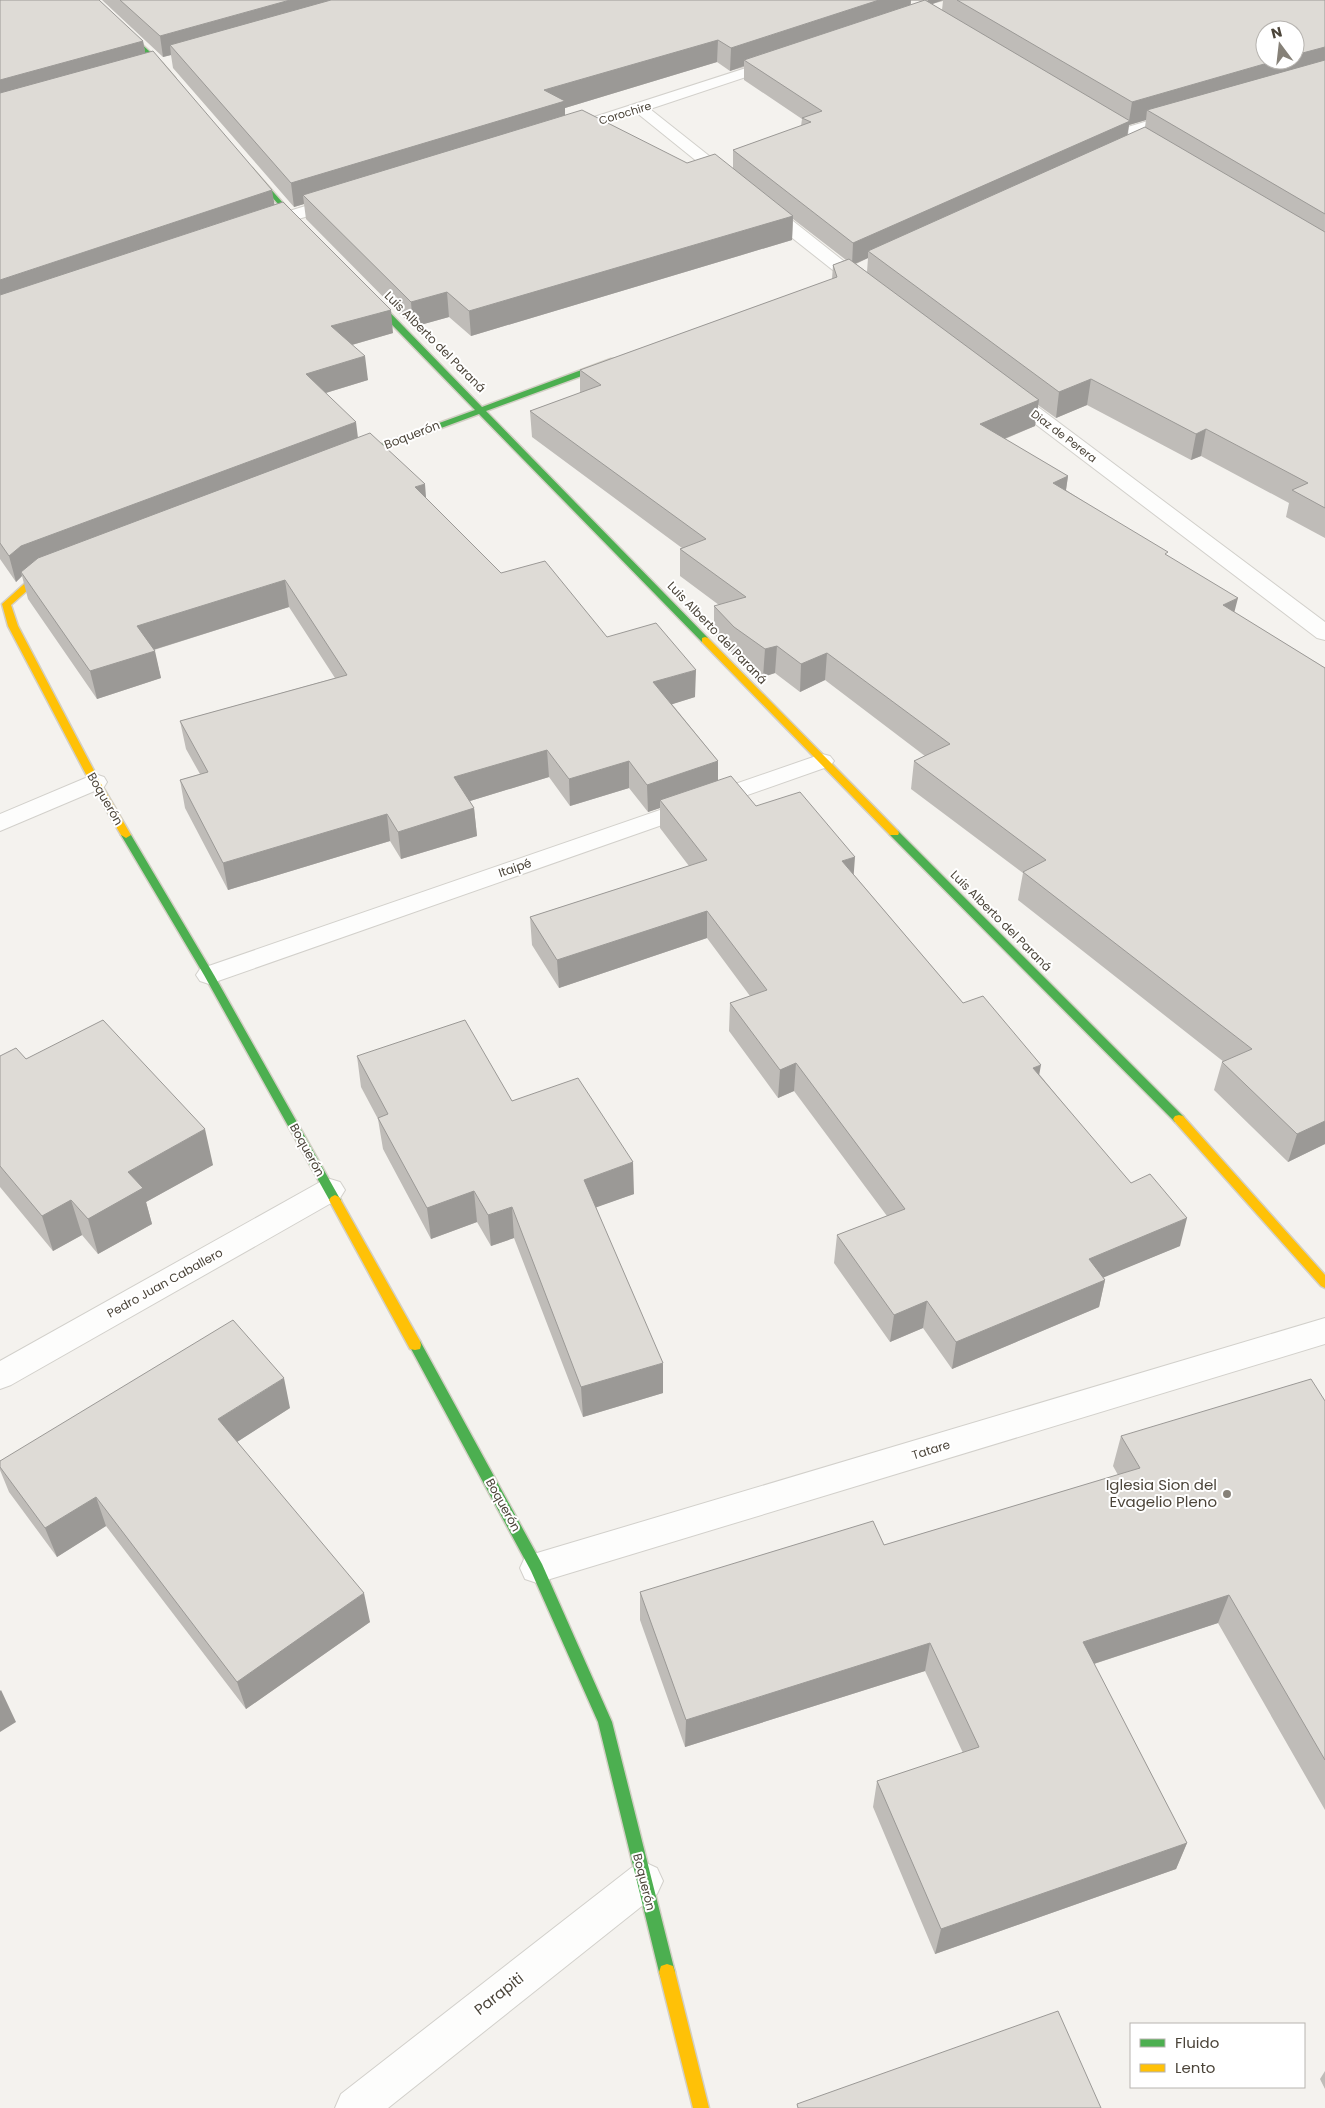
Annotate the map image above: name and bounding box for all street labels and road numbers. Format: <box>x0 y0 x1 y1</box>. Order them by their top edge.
street label: Corochire <box>597 97 653 129</box>
street label: Luis Alberto del Paraná <box>381 287 490 396</box>
street label: Diaz de Perera <box>1028 406 1100 466</box>
street label: Boquerón <box>382 416 442 453</box>
street label: Luis Alberto del Paraná <box>664 578 771 688</box>
street label: Boquerón <box>84 769 127 828</box>
street label: Itaipé <box>496 854 534 881</box>
street label: Luis Alberto del Paraná <box>947 866 1056 975</box>
street label: Boquerón <box>286 1120 329 1179</box>
street label: Pedro Juan Caballero <box>104 1243 226 1322</box>
street label: Tatare <box>910 1436 952 1463</box>
street label: Boquerón <box>482 1475 525 1534</box>
street label: Boquerón <box>629 1852 660 1912</box>
street label: Parapiti <box>470 1968 528 2020</box>

